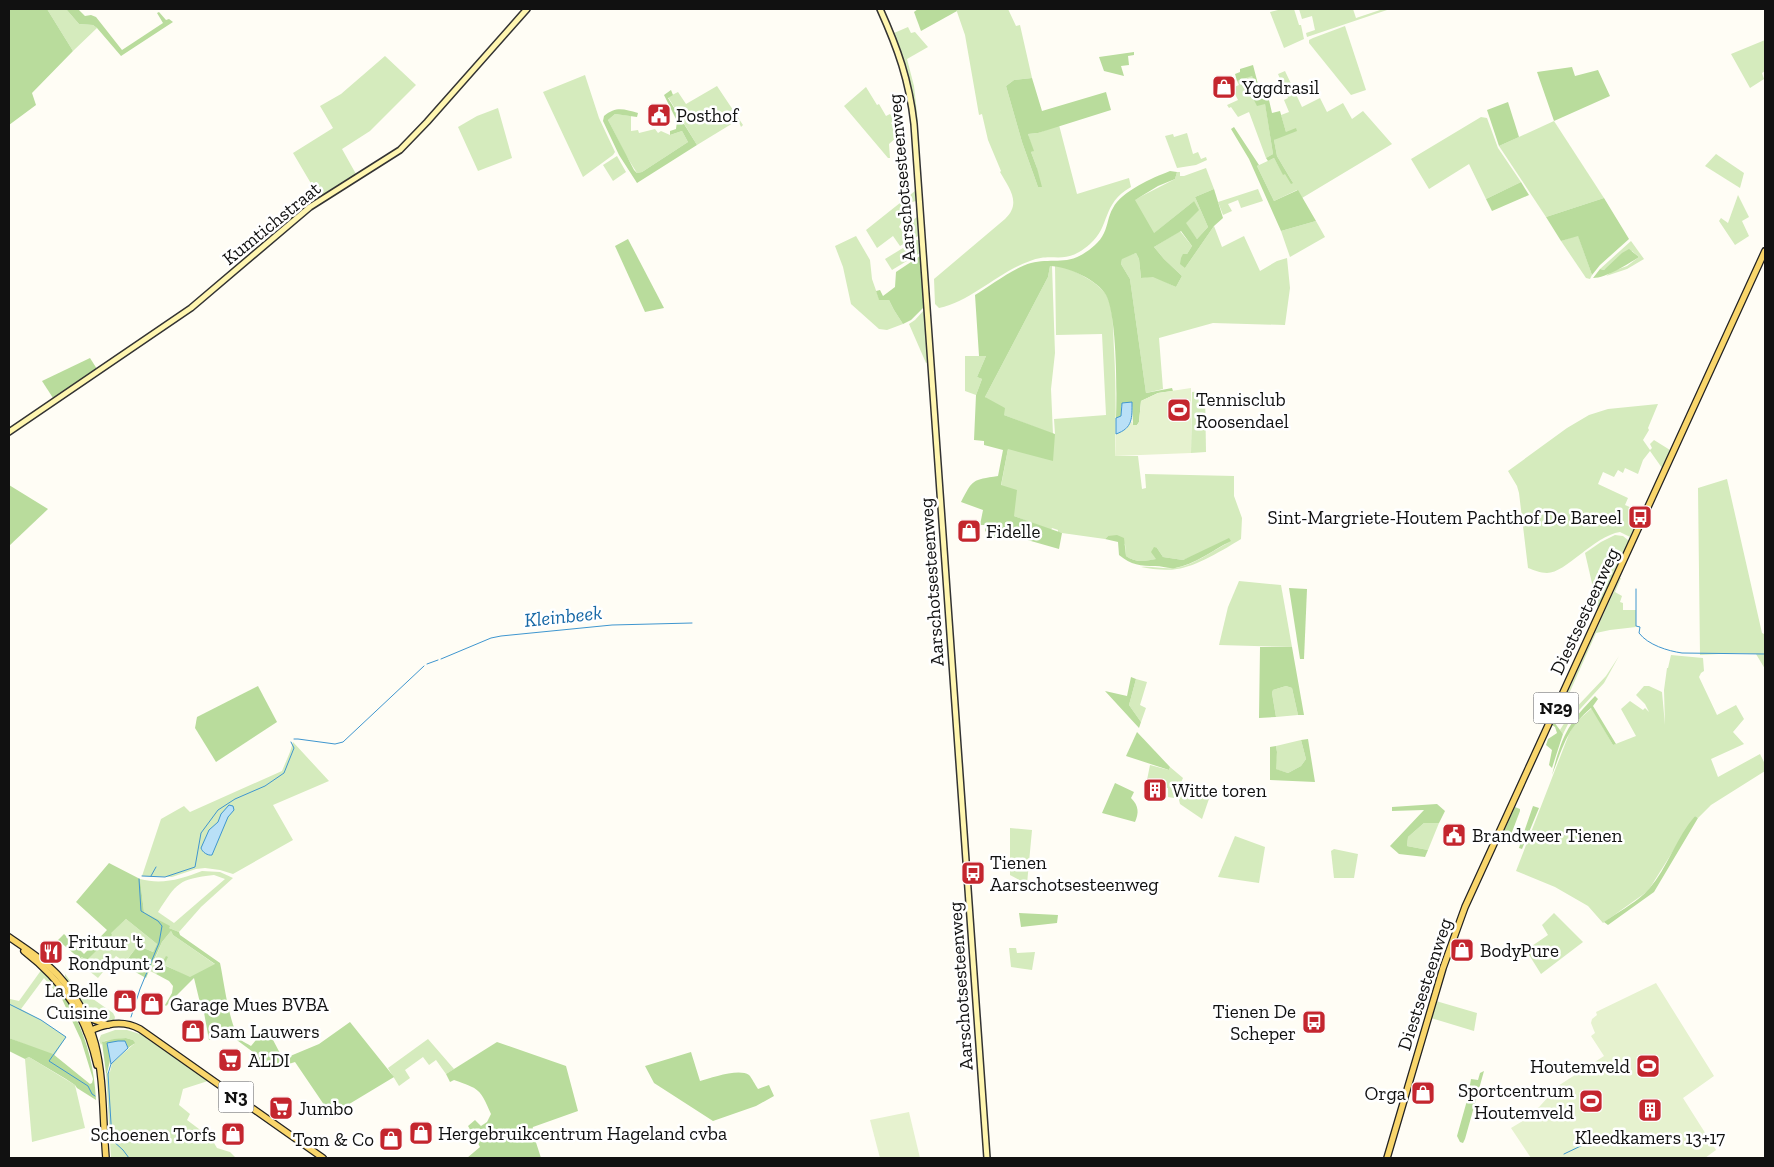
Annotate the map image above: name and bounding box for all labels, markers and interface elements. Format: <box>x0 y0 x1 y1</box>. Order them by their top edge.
shop icon: Yggdrasil <box>1211 74 1237 100</box>
place label: Yggdrasil <box>1241 76 1319 99</box>
street label: Aarschotsesteenweg <box>883 92 920 263</box>
public building icon: Posthof <box>646 102 672 128</box>
place label: Posthof <box>676 104 740 127</box>
street label: Kumtichstraat <box>218 177 325 270</box>
place label: Tennisclub Roosendael <box>1196 388 1289 433</box>
sports icon: Tennisclub Roosendael <box>1166 397 1192 423</box>
street label: Aarschotsesteenweg <box>914 496 949 667</box>
bus stop icon: Sint-Margriete-Houtem Pachthof De Bareel <box>1627 504 1653 530</box>
place label: Sint-Margriete-Houtem Pachthof De Bareel <box>1268 506 1622 529</box>
shop icon: Fidelle <box>956 518 982 544</box>
place label: Fidelle <box>986 520 1040 543</box>
street label: Diestsesteenweg <box>1545 543 1624 678</box>
water label: Kleinbeek <box>523 600 603 632</box>
road number: N29 <box>1534 692 1578 724</box>
building icon: Witte toren <box>1142 777 1168 803</box>
place label: Witte toren <box>1172 779 1267 802</box>
public building icon: Brandweer Tienen <box>1441 822 1467 848</box>
place label: Brandweer Tienen <box>1472 824 1622 847</box>
place label: Tienen Aarschotsesteenweg <box>990 851 1159 896</box>
bus stop icon: Tienen Aarschotsesteenweg <box>960 860 986 886</box>
street label: Aarschotsesteenweg <box>943 900 978 1071</box>
street label: Diestsesteenweg <box>1392 915 1457 1053</box>
place label: Frituur 't Rondpunt 2 <box>68 930 164 975</box>
shop icon: BodyPure <box>1449 937 1475 963</box>
restaurant icon: Frituur 't Rondpunt 2 <box>38 939 64 965</box>
place label: BodyPure <box>1480 939 1559 962</box>
place label: La Belle Cuisine <box>45 979 108 1024</box>
shop icon: La Belle Cuisine <box>112 988 138 1014</box>
shop icon: Garage Mues BVBA <box>139 991 165 1017</box>
place label: Garage Mues BVBA <box>170 993 329 1016</box>
place label: Tienen De Scheper <box>1213 1000 1296 1045</box>
bus stop icon: Tienen De Scheper <box>1301 1009 1327 1035</box>
shop icon: Sam Lauwers <box>180 1018 206 1044</box>
place label: Sam Lauwers <box>210 1020 320 1043</box>
supermarket icon: ALDI <box>217 1047 243 1073</box>
place label: ALDI <box>248 1049 290 1072</box>
sports icon: Houtemveld <box>1635 1053 1661 1079</box>
place label: Houtemveld <box>1530 1055 1631 1078</box>
place label: Sportcentrum Houtemveld <box>1458 1079 1575 1124</box>
shop icon: Orga <box>1410 1080 1436 1106</box>
road number: N3 <box>218 1082 254 1112</box>
place label: Orga <box>1365 1082 1406 1105</box>
sports icon: Sportcentrum Houtemveld <box>1578 1088 1604 1114</box>
supermarket icon: Jumbo <box>268 1095 294 1121</box>
place label: Jumbo <box>298 1097 353 1120</box>
building icon: Kleedkamers 13+17 <box>1637 1097 1663 1123</box>
shop icon: Hergebruikcentrum Hageland cvba <box>408 1120 434 1146</box>
shop icon: Schoenen Torfs <box>220 1121 246 1147</box>
place label: Hergebruikcentrum Hageland cvba <box>438 1122 727 1145</box>
place label: Schoenen Torfs <box>90 1123 216 1146</box>
shop icon: Tom & Co <box>378 1126 404 1152</box>
place label: Kleedkamers 13+17 <box>1575 1126 1725 1149</box>
place label: Tom & Co <box>293 1128 374 1151</box>

